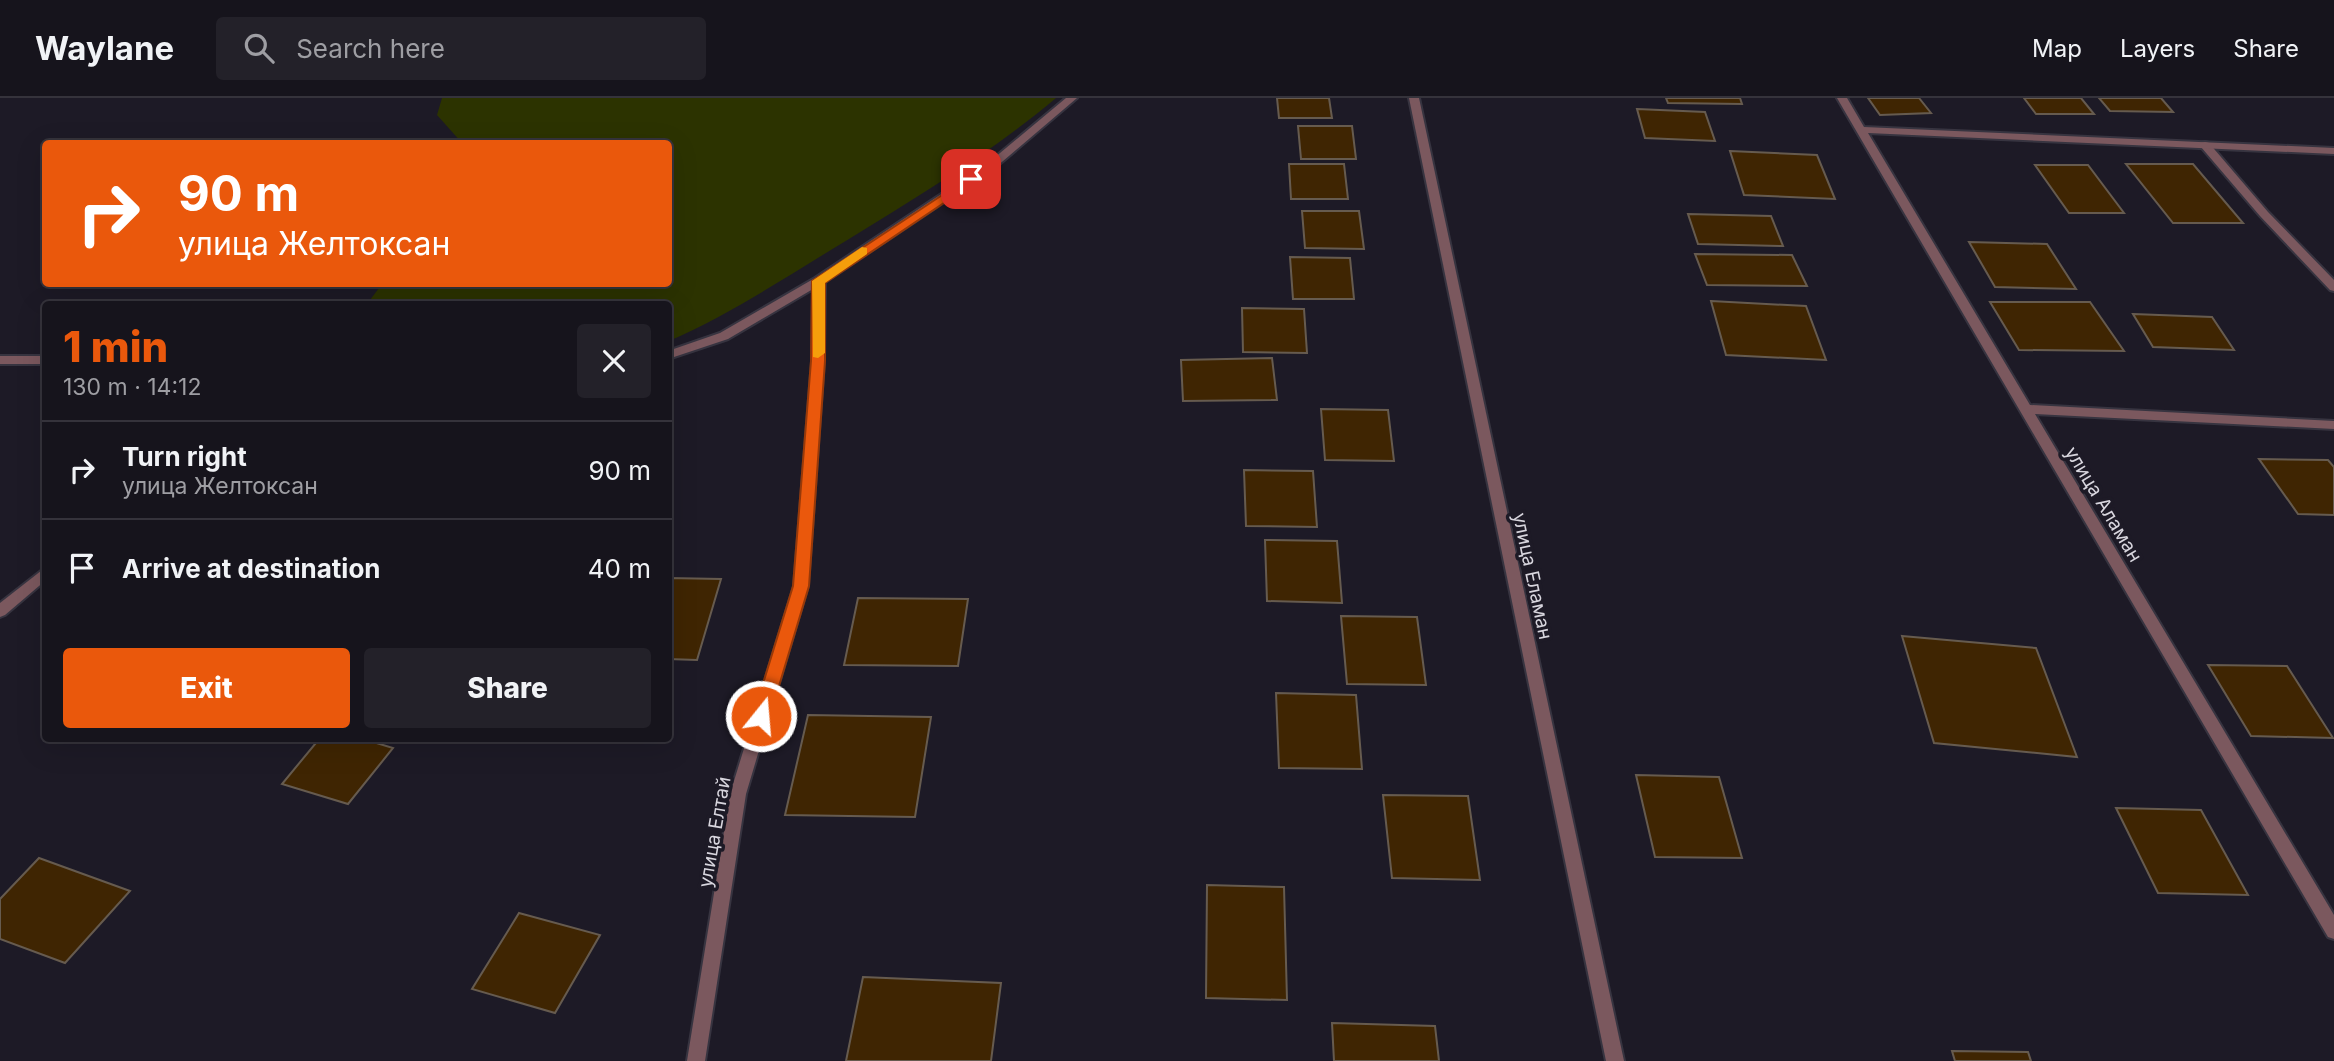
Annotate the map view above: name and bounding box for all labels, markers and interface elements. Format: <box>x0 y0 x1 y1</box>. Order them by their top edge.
search box <box>216 17 706 80</box>
text: Waylane <box>35 28 174 68</box>
icon: search <box>240 29 278 67</box>
text: Search here <box>296 33 445 64</box>
text: Map <box>2032 34 2082 63</box>
text: Layers <box>2120 34 2195 63</box>
text: Share <box>2233 34 2299 63</box>
pin <box>941 149 1001 209</box>
icon: arrive <box>952 160 990 198</box>
text: 90 m <box>178 164 299 223</box>
icon: right <box>63 168 154 259</box>
text: улица Желтоксан <box>178 224 450 263</box>
text: 1 min <box>63 321 168 372</box>
button: close <box>577 324 651 398</box>
text: 130 m · 14:12 <box>63 373 201 401</box>
text: Turn right <box>122 441 247 472</box>
street label: улица Аламан <box>2060 442 2147 566</box>
icon: right <box>63 451 101 489</box>
text: 90 m <box>588 455 651 486</box>
text: улица Желтоксан <box>122 472 318 500</box>
street label: улица Еламан <box>1508 511 1557 642</box>
icon: arrive <box>63 549 101 587</box>
text: Arrive at destination <box>122 553 381 584</box>
text: 40 m <box>588 553 651 584</box>
button: Exit <box>63 648 350 728</box>
button: Share <box>364 648 651 728</box>
position arrow <box>724 679 798 753</box>
street label: улица Елтай <box>693 775 736 889</box>

